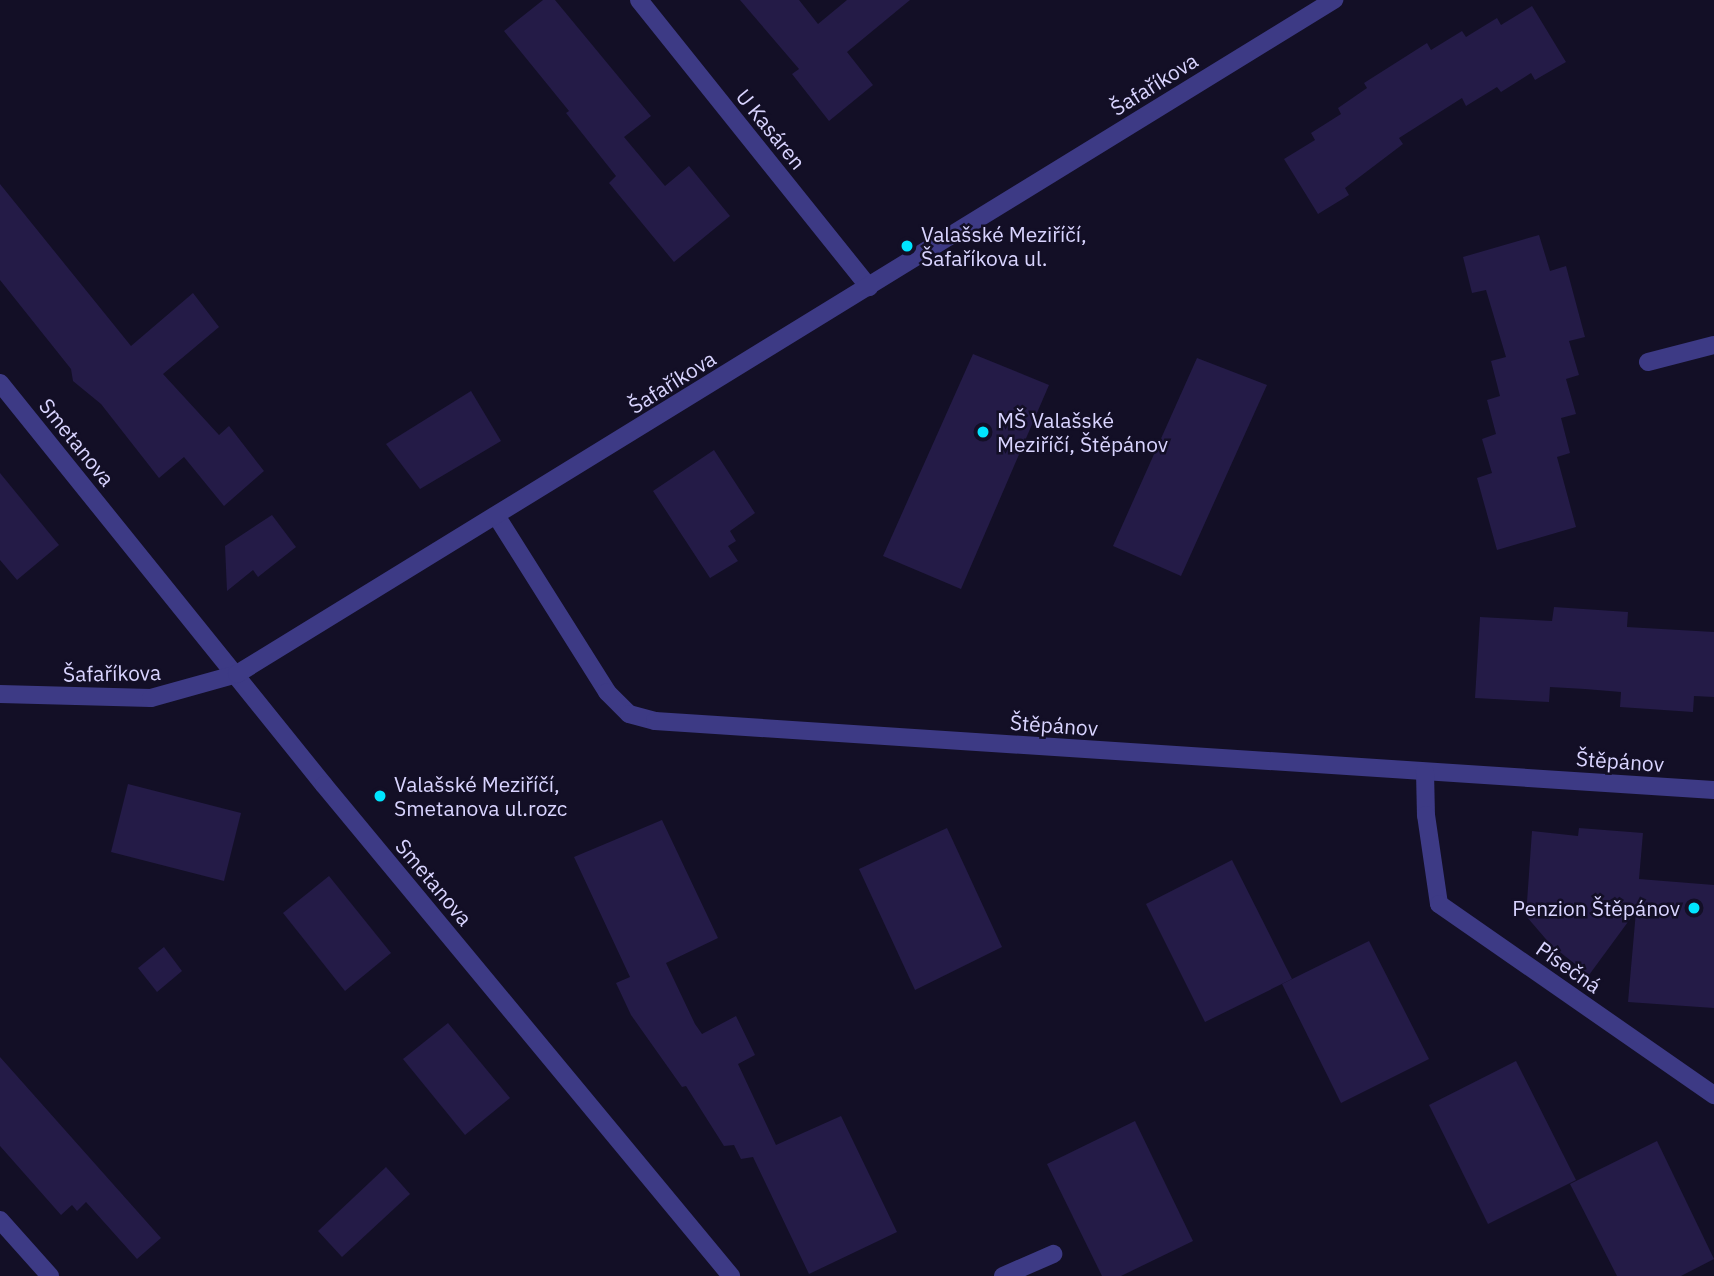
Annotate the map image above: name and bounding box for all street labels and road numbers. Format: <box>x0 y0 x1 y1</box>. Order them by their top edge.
street label: Šafaříkova <box>1106 47 1202 121</box>
street label: U Kasáren <box>731 84 811 174</box>
street label: Šafaříkova <box>624 345 720 419</box>
street label: Smetanova <box>34 393 120 491</box>
street label: Šafaříkova <box>63 660 161 686</box>
street label: Štěpánov <box>1009 709 1099 741</box>
street label: Štěpánov <box>1575 745 1665 777</box>
street label: Smetanova <box>390 833 478 931</box>
street label: Písečná <box>1532 936 1606 998</box>

